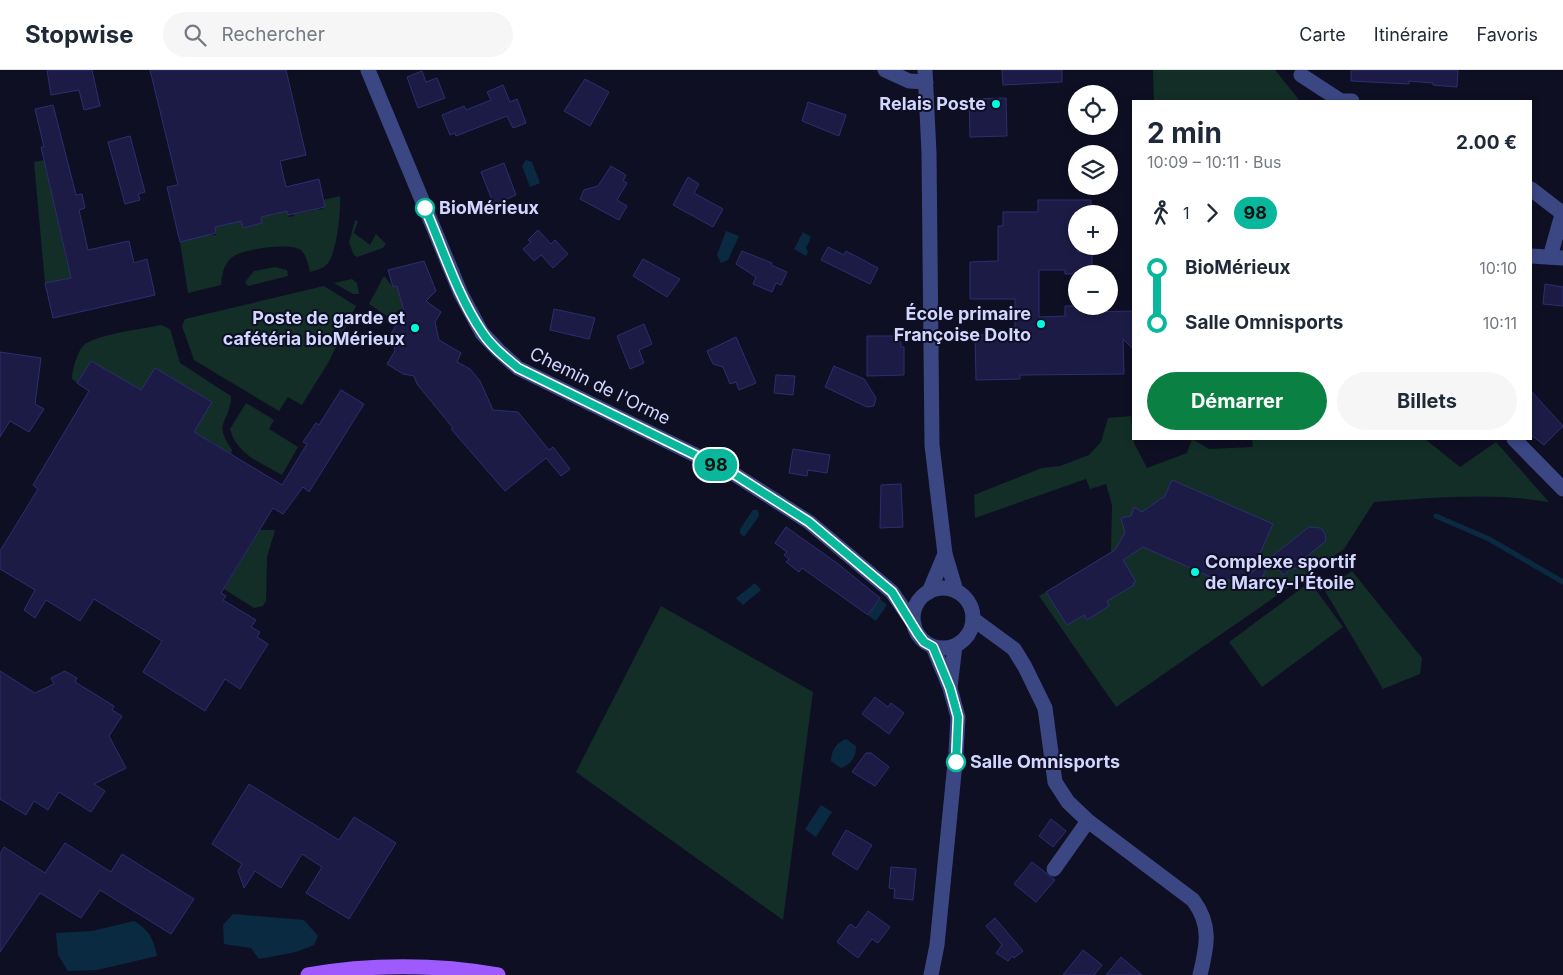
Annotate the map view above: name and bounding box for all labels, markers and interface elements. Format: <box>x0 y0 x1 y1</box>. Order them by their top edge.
search box <box>163 12 513 57</box>
text: Stopwise <box>25 20 133 49</box>
icon: search <box>181 21 209 49</box>
text: Rechercher <box>221 23 325 46</box>
text: Carte <box>1299 24 1346 45</box>
text: Itinéraire <box>1374 24 1448 45</box>
text: Favoris <box>1476 24 1538 45</box>
map controls <box>1068 85 1118 315</box>
button: locate <box>1068 85 1118 135</box>
place label: Relais Poste <box>879 93 986 114</box>
marker: Relais Poste <box>990 98 1002 110</box>
text: 2 min <box>1147 116 1222 150</box>
text: 2.00 € <box>1456 131 1517 154</box>
button: layers <box>1068 145 1118 195</box>
text: 10:09 – 10:11 · Bus <box>1147 152 1281 172</box>
place label: BioMérieux <box>439 197 540 218</box>
marker: BioMérieux <box>415 198 435 218</box>
icon: walk <box>1147 199 1175 227</box>
icon: forward <box>1198 199 1226 227</box>
text: 98 <box>1244 202 1267 223</box>
text: 1 <box>1183 203 1190 223</box>
button: + <box>1068 205 1118 255</box>
text: BioMérieux <box>1185 256 1291 279</box>
text: 10:10 <box>1479 258 1517 278</box>
button: − <box>1068 265 1118 315</box>
place label: École primaire Françoise Dolto <box>894 303 1031 345</box>
place label: Poste de garde et cafétéria bioMérieux <box>223 307 406 349</box>
text: Salle Omnisports <box>1185 311 1343 334</box>
text: 10:11 <box>1483 313 1517 333</box>
marker: École primaire Françoise Dolto <box>1035 318 1047 330</box>
marker: Poste de garde et cafétéria bioMérieux <box>409 322 421 334</box>
street label: Chemin de l'Orme <box>527 342 674 429</box>
button: Démarrer <box>1147 372 1327 430</box>
button: Billets <box>1337 372 1517 430</box>
line badge: 98 <box>694 449 738 481</box>
text: 98 <box>704 454 728 475</box>
place label: Complexe sportif de Marcy-l'Étoile <box>1205 551 1356 593</box>
marker: Complexe sportif de Marcy-l'Étoile <box>1189 566 1201 578</box>
place label: Salle Omnisports <box>970 751 1120 772</box>
marker: Salle Omnisports <box>946 752 966 772</box>

